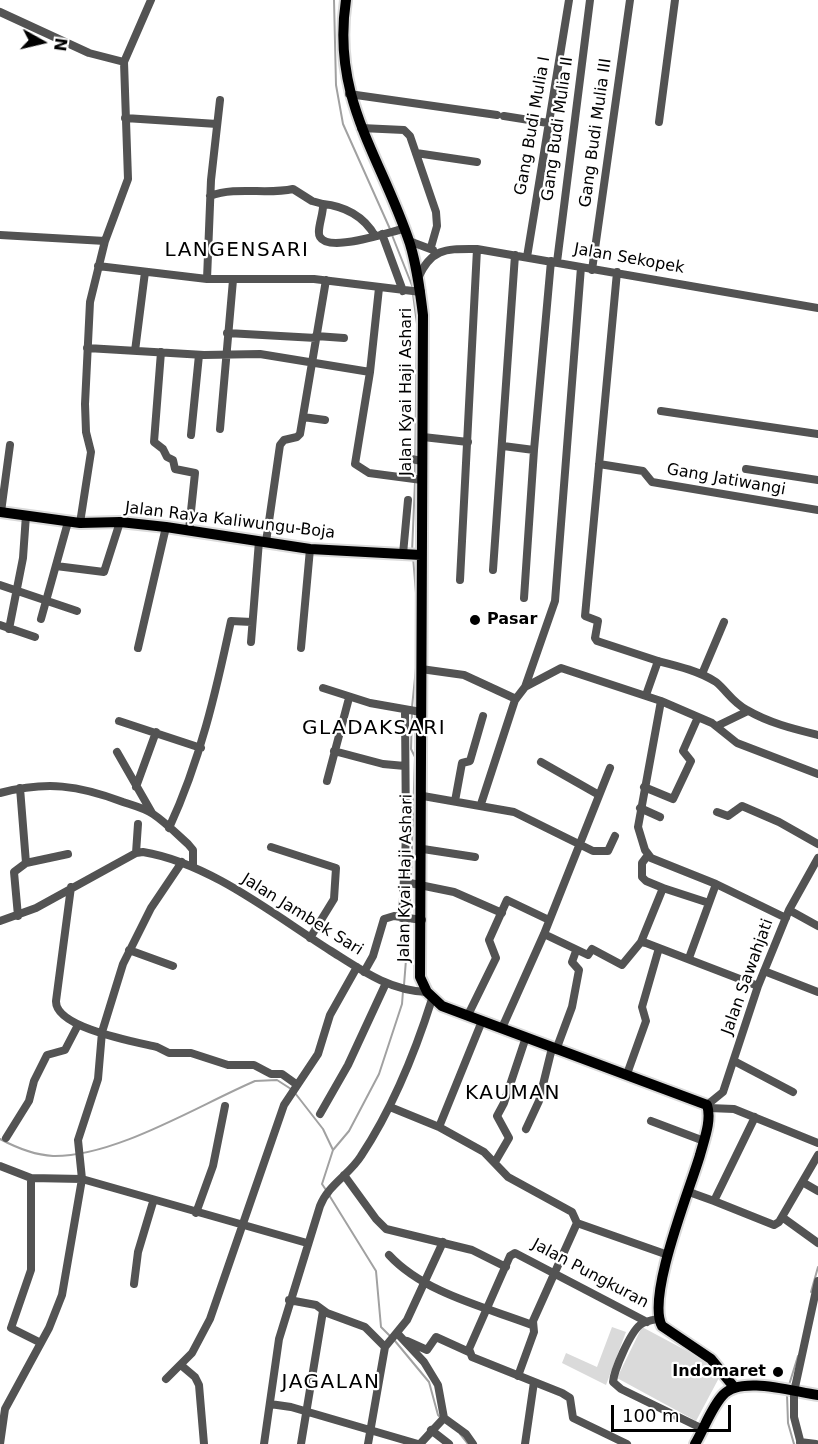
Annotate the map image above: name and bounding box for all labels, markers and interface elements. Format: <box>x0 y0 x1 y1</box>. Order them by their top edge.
north arrow <box>12 12 72 72</box>
text: N <box>50 37 71 53</box>
street label: Gang Budi Mulia I <box>511 55 555 197</box>
street label: Gang Budi Mulia II <box>538 56 578 202</box>
street label: Gang Budi Mulia III <box>576 57 616 209</box>
district label: LANGENSARI <box>165 239 309 263</box>
street label: Jalan Sekopek <box>572 240 686 278</box>
street label: Jalan Kyai Haji Ashari <box>397 308 417 476</box>
street label: Gang Jatiwangi <box>665 460 787 500</box>
street label: Jalan Raya Kaliwungu-Boja <box>124 499 336 543</box>
place label: Pasar <box>487 610 537 630</box>
marker: Pasar <box>468 613 482 627</box>
district label: GLADAKSARI <box>302 717 446 741</box>
street label: Jalan Kyai Haji Ashari <box>395 794 417 962</box>
street label: Jalan Jambek Sari <box>238 870 366 960</box>
street label: Jalan Sawahjati <box>718 916 778 1038</box>
district label: KAUMAN <box>465 1082 561 1106</box>
street label: Jalan Pungkuran <box>528 1235 652 1313</box>
place label: Indomaret <box>672 1362 766 1382</box>
marker: Indomaret <box>771 1365 785 1379</box>
district label: JAGALAN <box>282 1371 380 1395</box>
scale bar <box>614 1393 734 1431</box>
text: 100 m <box>622 1405 680 1426</box>

